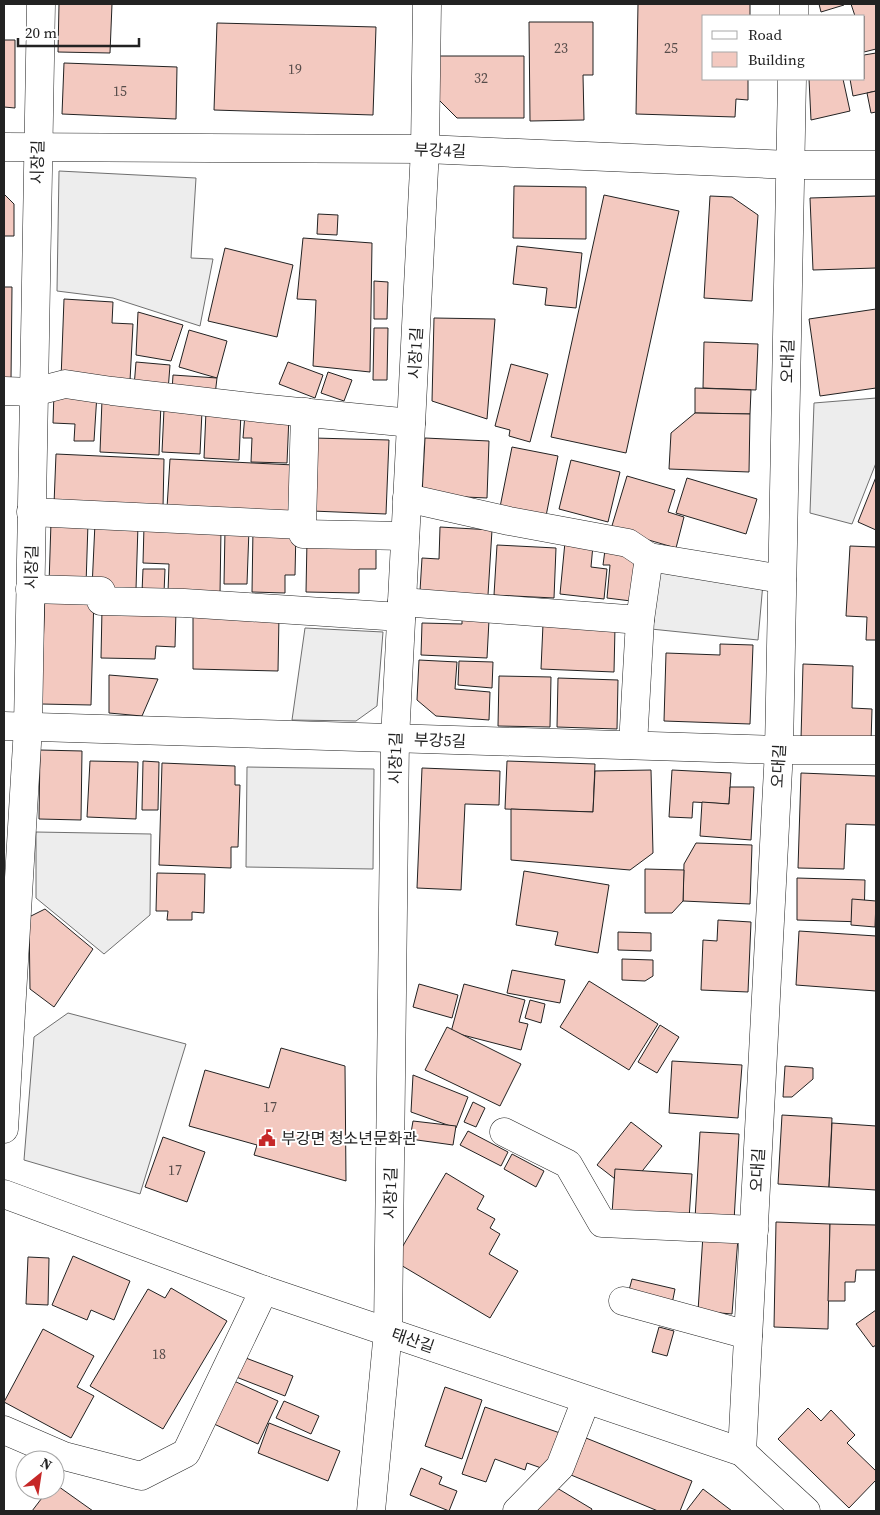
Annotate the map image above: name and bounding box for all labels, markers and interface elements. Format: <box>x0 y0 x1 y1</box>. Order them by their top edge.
scale bar <box>18 15 139 47</box>
legend <box>702 15 865 80</box>
text: 20 m <box>25 22 57 43</box>
text: Road <box>748 24 782 45</box>
house number: 23 <box>554 38 568 58</box>
house number: 25 <box>664 38 678 58</box>
text: Building <box>748 49 805 70</box>
house number: 19 <box>288 59 302 79</box>
house number: 32 <box>474 68 488 88</box>
house number: 15 <box>113 81 127 101</box>
street label: 부강4길 <box>414 138 466 162</box>
street label: 시장길 <box>26 140 48 184</box>
street label: 시장1길 <box>403 326 427 380</box>
street label: 오대길 <box>776 339 798 383</box>
street label: 시장길 <box>20 545 42 589</box>
street label: 부강5길 <box>414 728 466 752</box>
street label: 시장1길 <box>384 732 406 784</box>
street label: 오대길 <box>766 743 790 789</box>
house number: 17 <box>263 1097 277 1117</box>
place label: 부강면 청소년문화관 <box>281 1127 417 1149</box>
public building icon: 부강면 청소년문화관 <box>257 1128 277 1148</box>
street label: 오대길 <box>745 1147 769 1193</box>
house number: 17 <box>168 1160 182 1180</box>
street label: 시장1길 <box>379 1167 401 1219</box>
street label: 태산길 <box>389 1322 437 1358</box>
house number: 18 <box>152 1344 166 1364</box>
north arrow <box>15 1450 65 1500</box>
text: N <box>37 1453 56 1475</box>

